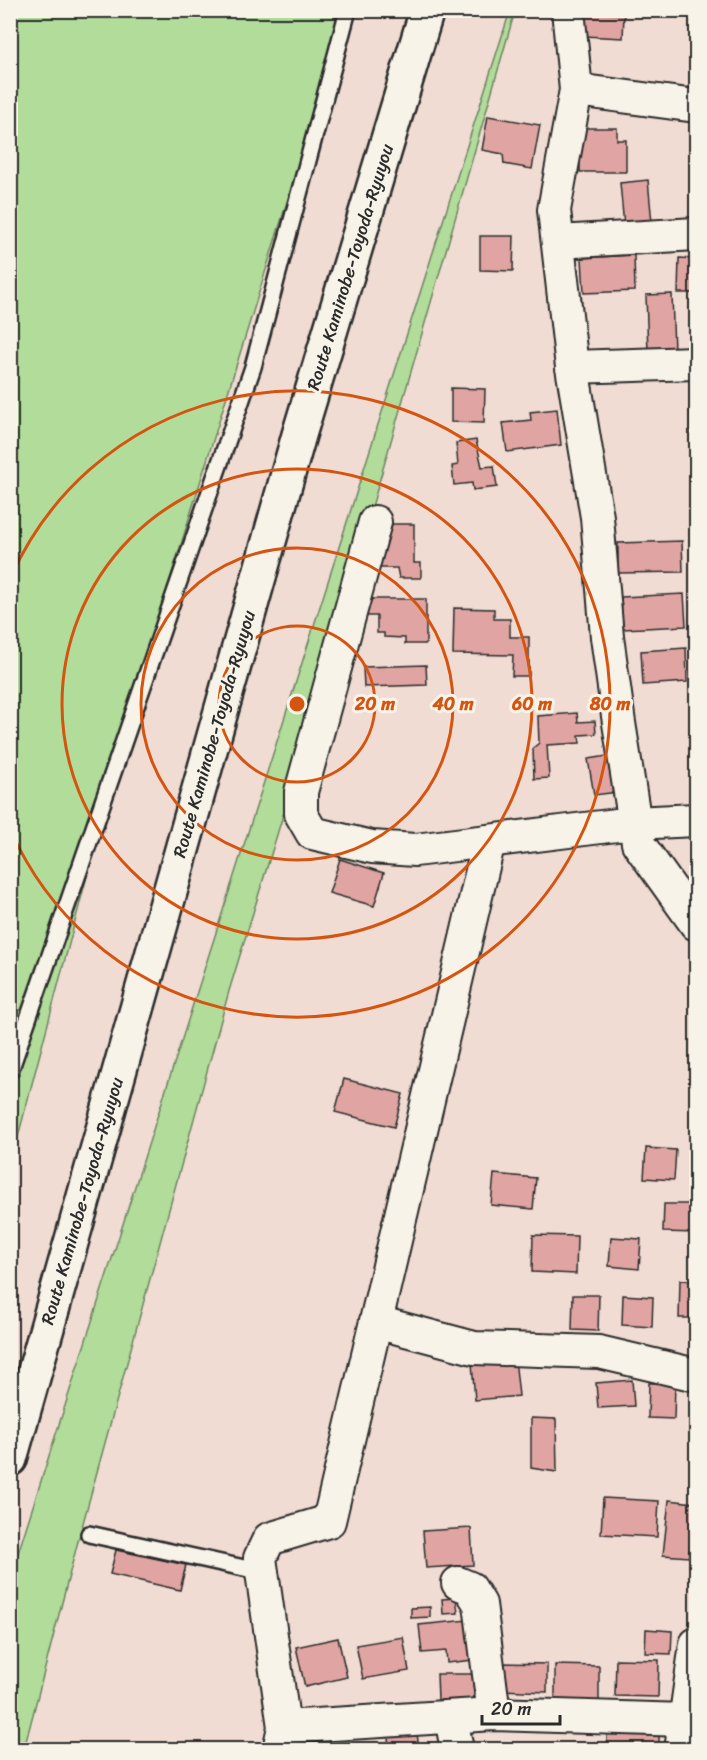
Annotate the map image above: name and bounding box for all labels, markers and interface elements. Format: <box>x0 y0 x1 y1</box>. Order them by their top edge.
street label: Route Kaminobe-Toyoda-Ryuyou <box>297 139 403 394</box>
street label: Route Kaminobe-Toyoda-Ryuyou <box>163 606 265 862</box>
text: 20 m <box>354 688 395 720</box>
text: 40 m <box>431 688 474 720</box>
text: 60 m <box>511 688 552 720</box>
text: 80 m <box>589 688 631 720</box>
centre of rings <box>287 694 307 714</box>
street label: Route Kaminobe-Toyoda-Ryuyou <box>31 1073 133 1329</box>
scale bar <box>482 1688 560 1726</box>
text: 20 m <box>491 1693 531 1725</box>

